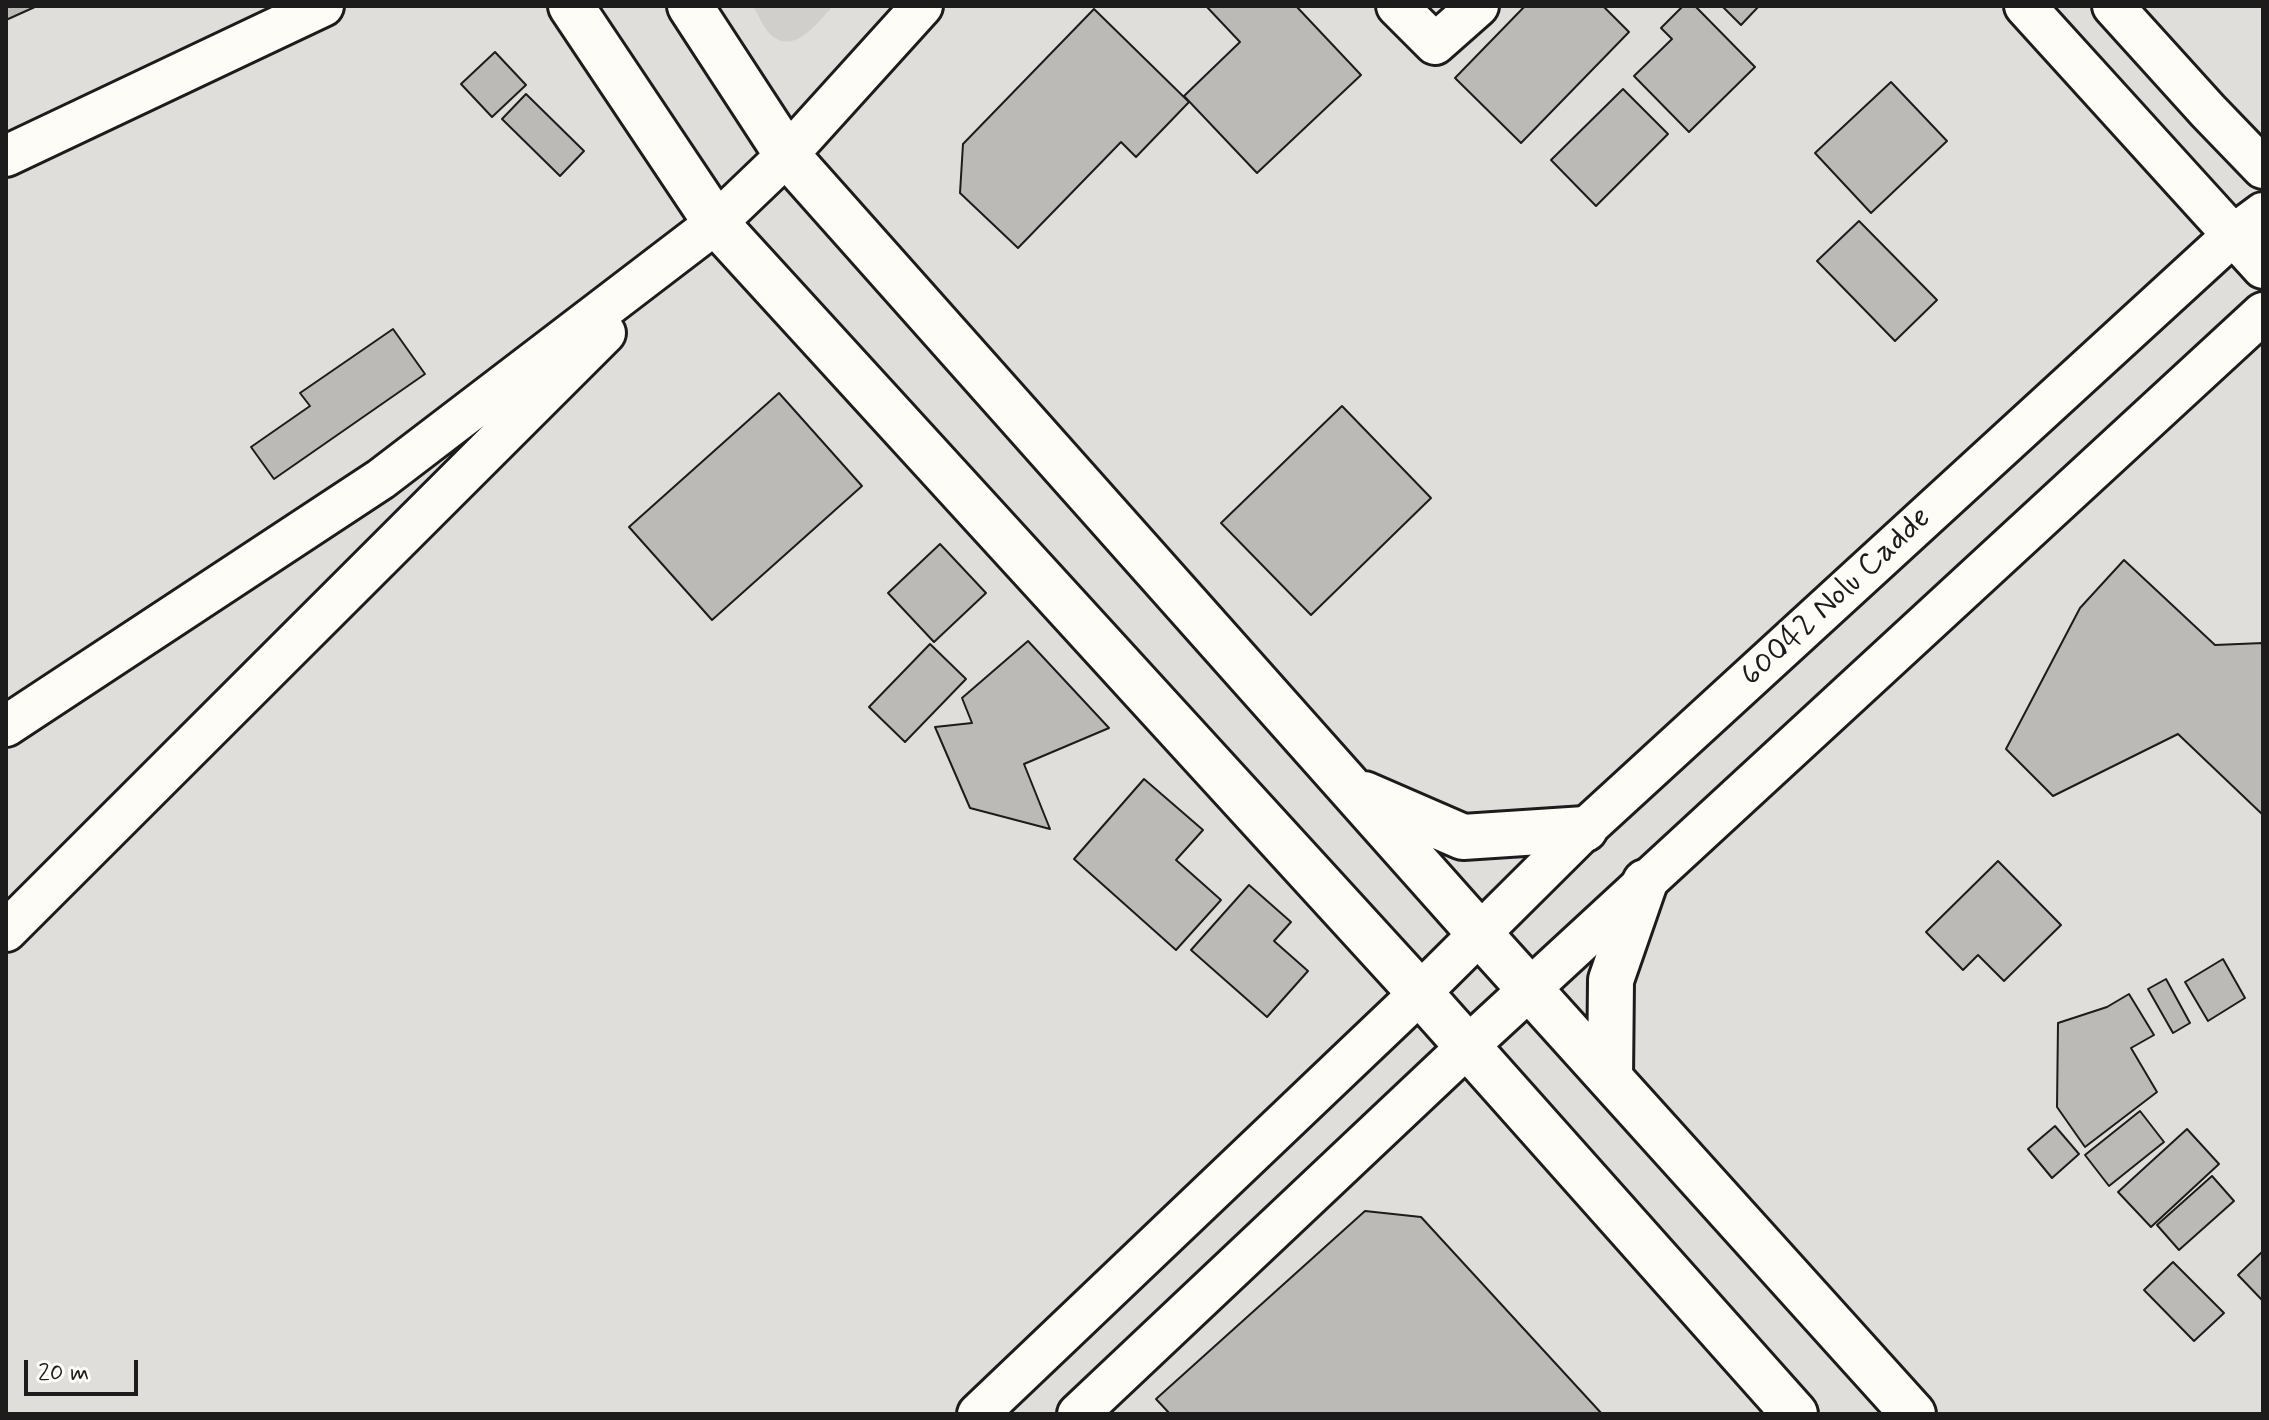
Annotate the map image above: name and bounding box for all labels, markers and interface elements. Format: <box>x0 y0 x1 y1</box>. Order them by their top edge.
street label: 60042 Nolu Cadde <box>1734 500 1940 696</box>
scale bar <box>28 1344 142 1394</box>
text: 20 m <box>38 1358 89 1389</box>

